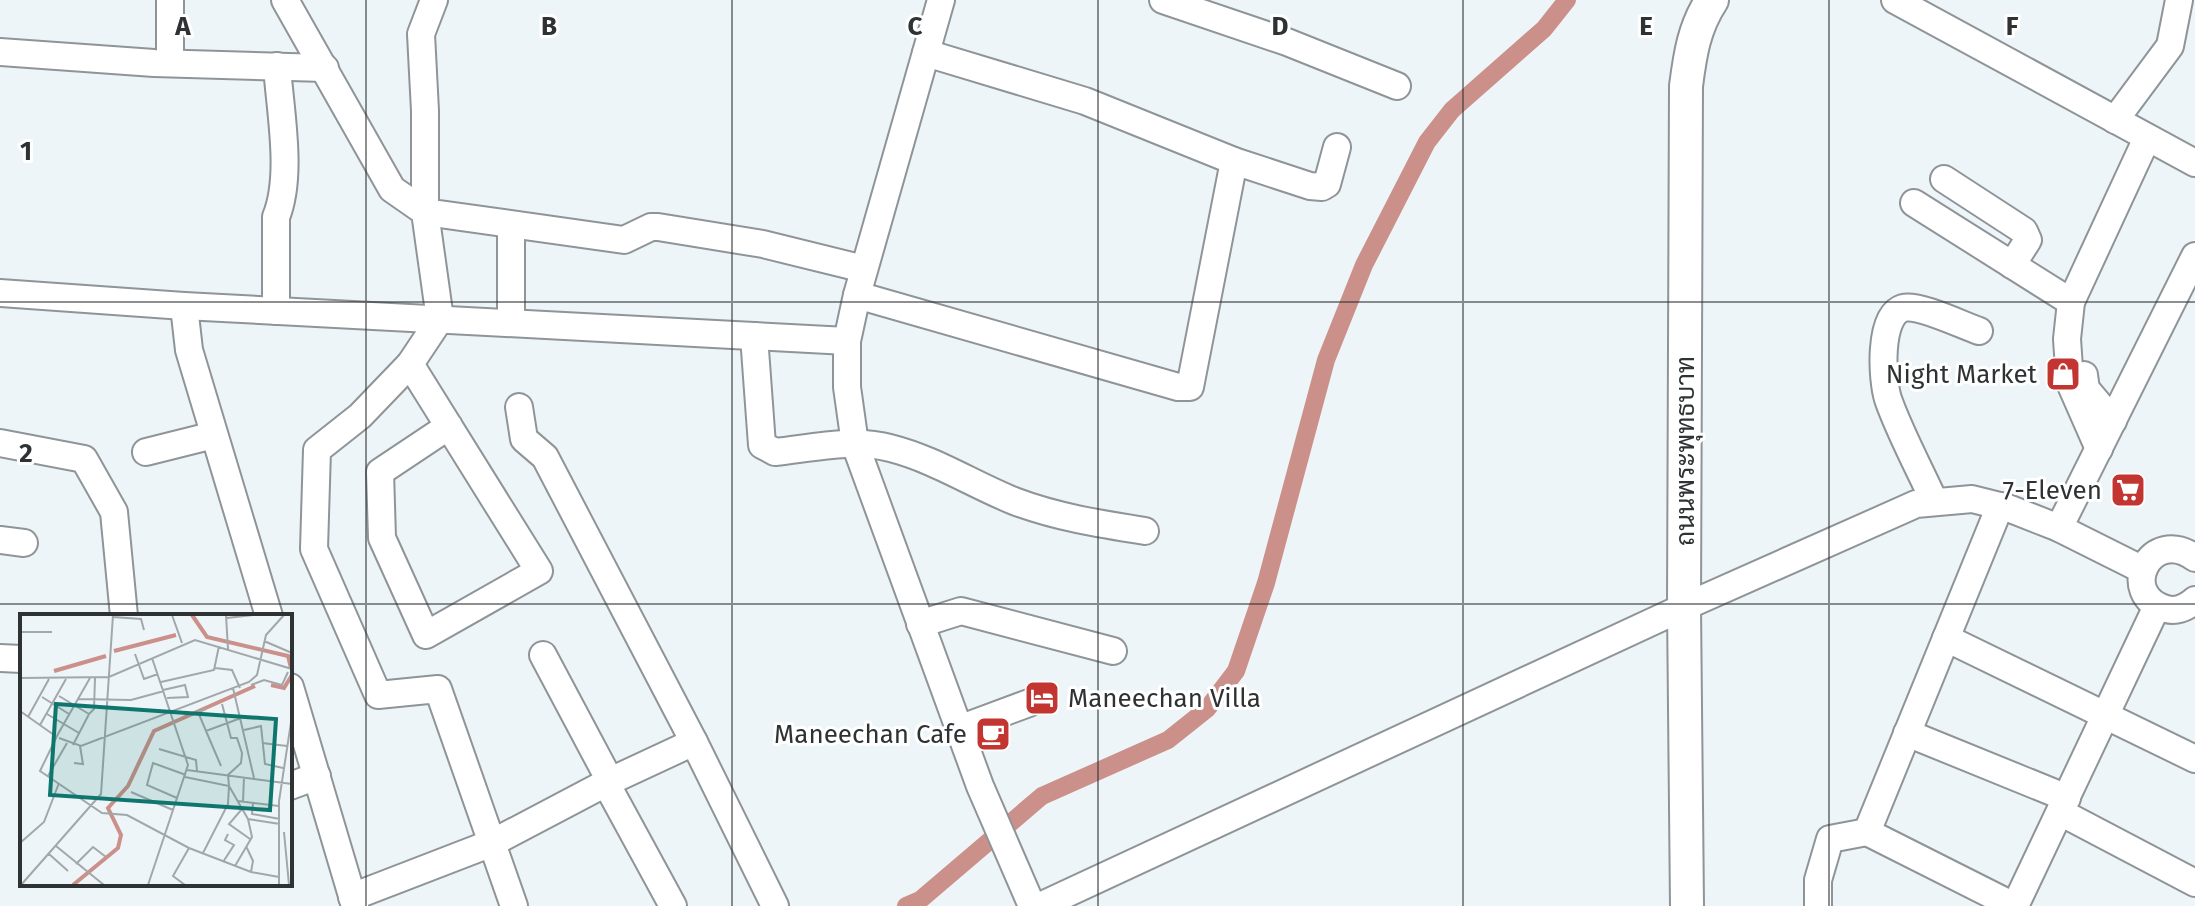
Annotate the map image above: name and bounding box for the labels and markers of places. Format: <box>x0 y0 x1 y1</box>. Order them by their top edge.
shop icon: Night Market <box>2044 355 2082 393</box>
place label: Night Market <box>1886 359 2038 390</box>
supermarket icon: 7-Eleven <box>2109 471 2147 509</box>
place label: 7-Eleven <box>2003 475 2102 506</box>
hotel icon: Maneechan Villa <box>1023 679 1061 717</box>
place label: Maneechan Villa <box>1068 683 1261 714</box>
cafe icon: Maneechan Cafe <box>974 715 1012 753</box>
place label: Maneechan Cafe <box>774 719 967 750</box>

